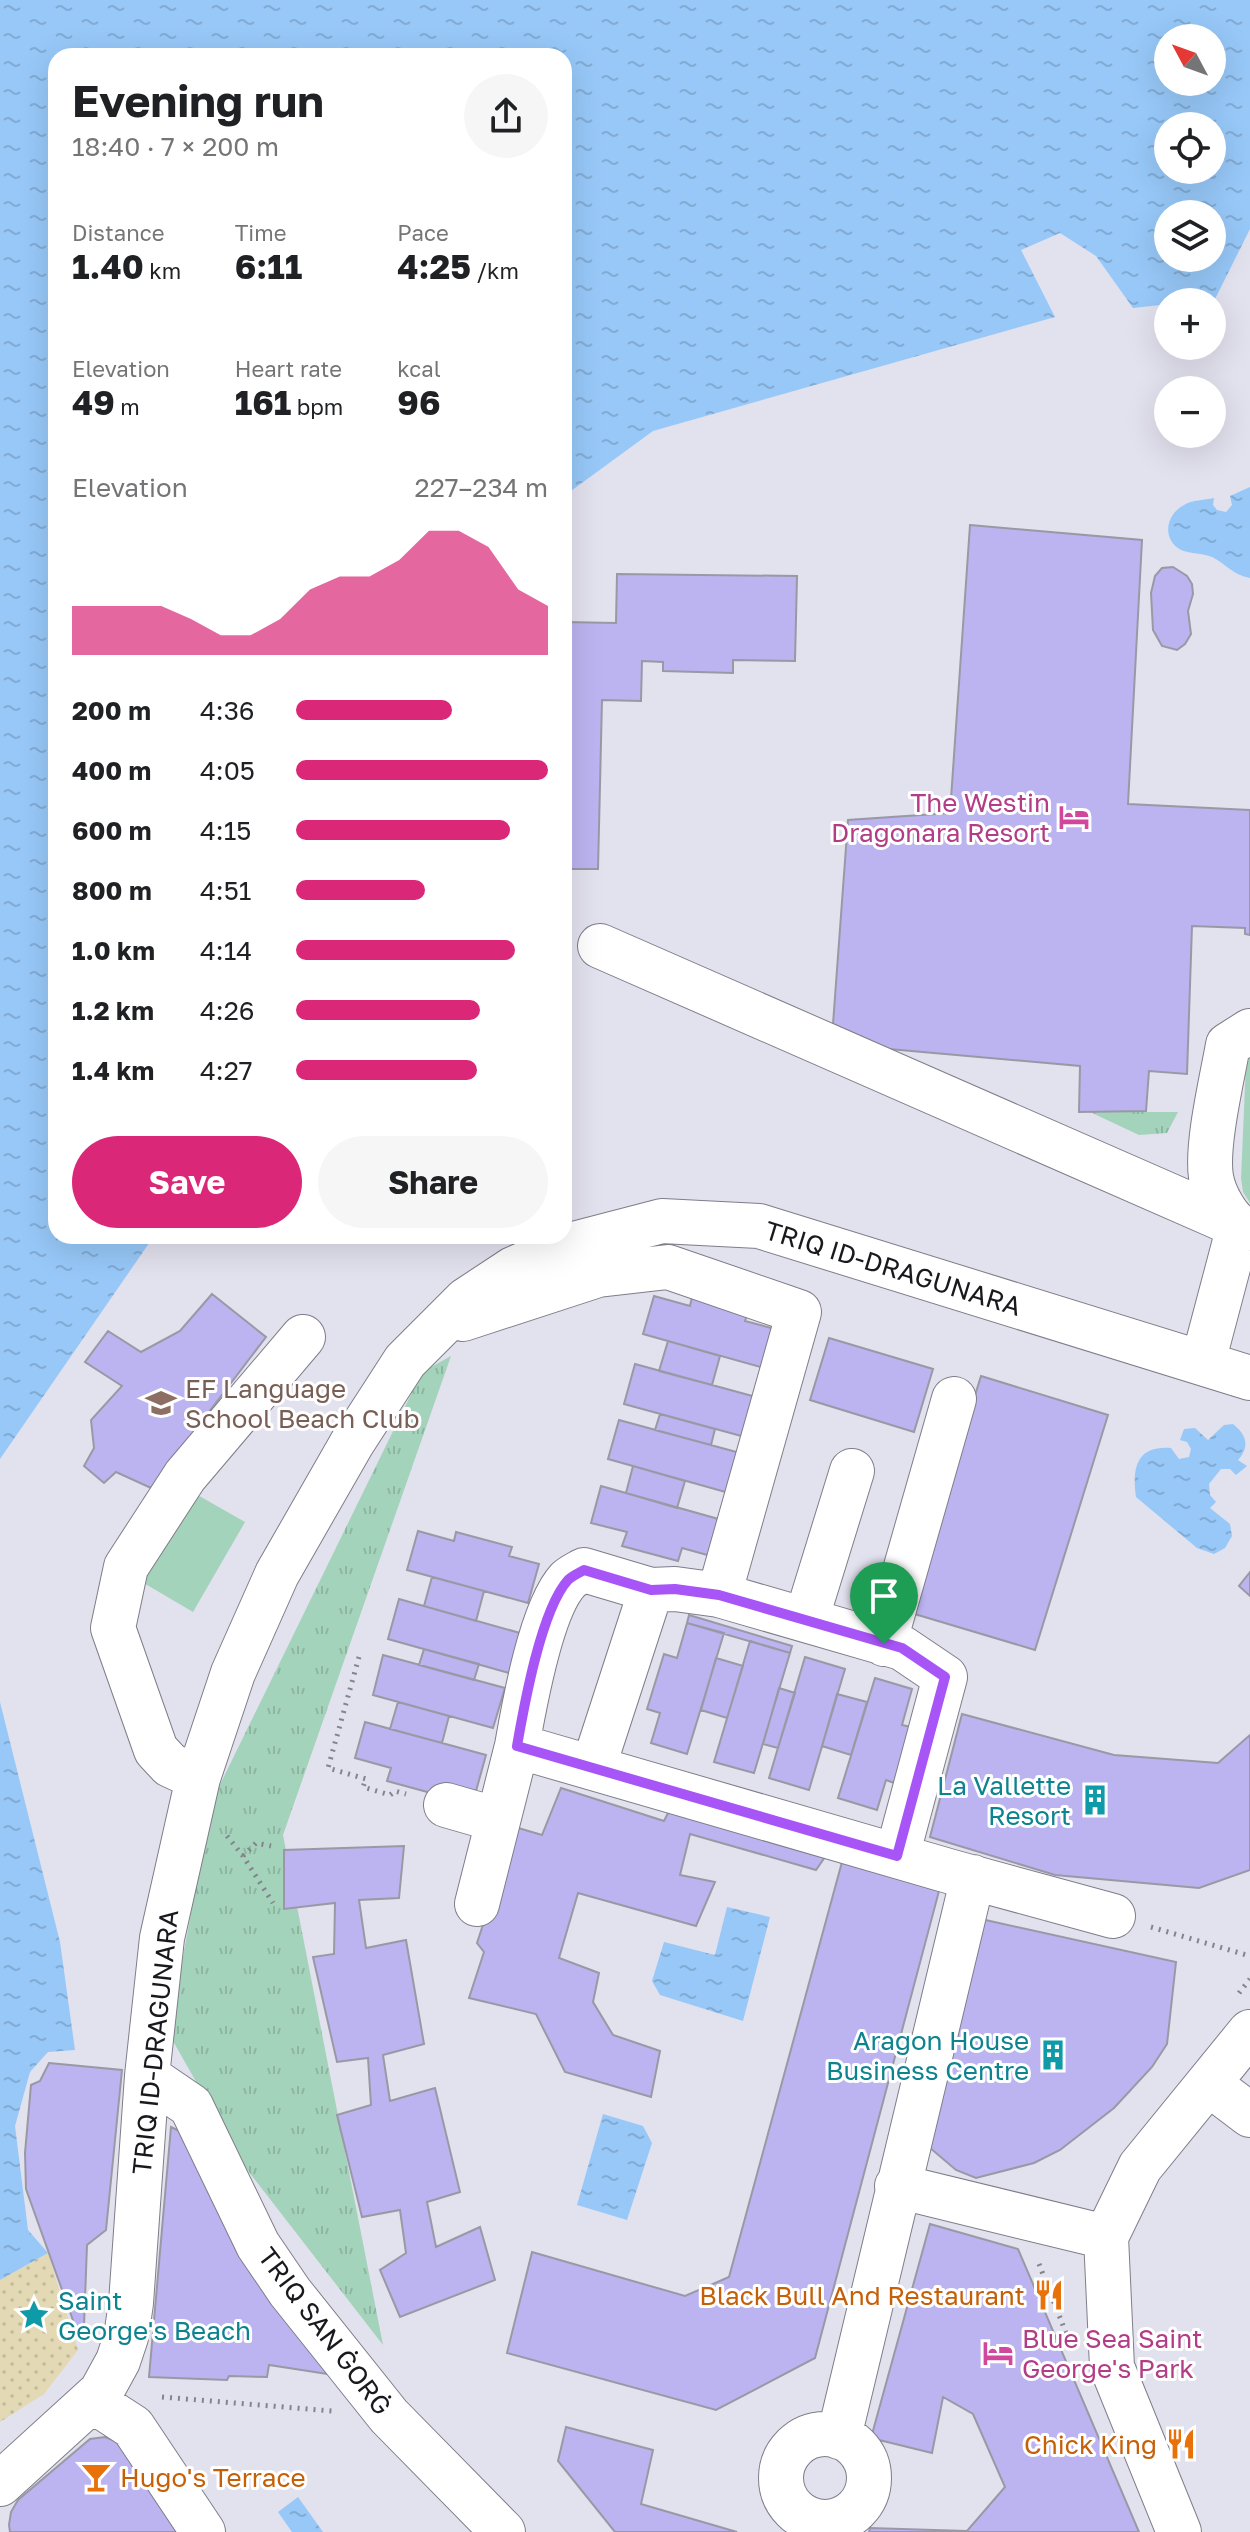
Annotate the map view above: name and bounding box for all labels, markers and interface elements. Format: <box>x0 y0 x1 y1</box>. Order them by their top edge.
north arrow <box>1154 24 1226 96</box>
map controls <box>1154 24 1226 448</box>
text: Evening run <box>72 74 324 127</box>
button: share <box>464 74 548 158</box>
button: locate <box>1154 112 1226 184</box>
text: 18:40 · 7 × 200 m <box>72 131 279 162</box>
button: layers <box>1154 200 1226 272</box>
text: Distance <box>72 219 164 246</box>
text: Time <box>235 219 286 246</box>
text: Pace <box>397 219 449 246</box>
text: 1.40 <box>72 246 144 286</box>
text: 6:11 <box>235 246 302 286</box>
text: 4:25 <box>397 246 471 286</box>
text: km <box>144 257 181 284</box>
text: /km <box>471 257 519 284</box>
button: + <box>1154 288 1226 360</box>
text: Elevation <box>72 355 170 382</box>
text: Heart rate <box>235 355 342 382</box>
text: kcal <box>397 355 441 382</box>
button: − <box>1154 376 1226 448</box>
text: 49 <box>72 382 115 422</box>
text: 161 <box>235 382 291 422</box>
text: 96 <box>397 382 441 422</box>
text: m <box>115 393 140 420</box>
text: bpm <box>291 393 343 420</box>
text: Elevation <box>72 472 188 503</box>
text: 227–234 m <box>415 472 548 503</box>
text: 200 m <box>72 695 151 726</box>
text: 4:36 <box>200 695 255 726</box>
text: 400 m <box>72 755 151 786</box>
text: 4:05 <box>200 755 255 786</box>
place label: The Westin Dragonara Resort <box>831 787 1050 848</box>
hotel icon: The Westin Dragonara Resort <box>1057 800 1091 834</box>
text: 600 m <box>72 815 152 846</box>
text: 4:15 <box>200 815 251 846</box>
text: 800 m <box>72 875 152 906</box>
text: 4:51 <box>200 875 251 906</box>
text: 1.0 km <box>72 935 155 966</box>
text: 4:14 <box>200 935 252 966</box>
text: 1.2 km <box>72 995 154 1026</box>
text: 4:26 <box>200 995 254 1026</box>
text: 1.4 km <box>72 1055 154 1086</box>
text: 4:27 <box>200 1055 253 1086</box>
button: Save <box>72 1136 302 1228</box>
button: Share <box>318 1136 548 1228</box>
street label: TRIQ ID-DRAGUNARA <box>761 1214 1025 1322</box>
place label: EF Language School Beach Club <box>185 1373 419 1434</box>
school or university icon: EF Language School Beach Club <box>144 1386 178 1420</box>
pin <box>850 1562 918 1644</box>
icon: arrive <box>862 1574 906 1618</box>
place label: La Vallette Resort <box>937 1770 1071 1831</box>
building icon: La Vallette Resort <box>1078 1783 1112 1817</box>
street label: TRIQ ID-DRAGUNARA <box>126 1908 184 2176</box>
place label: Aragon House Business Centre <box>826 2025 1029 2086</box>
building icon: Aragon House Business Centre <box>1036 2038 1070 2072</box>
street label: TRIQ SAN ĠORĠ <box>252 2241 398 2421</box>
restaurant icon: Black Bull And Restaurant <box>1032 2278 1066 2312</box>
place label: Black Bull And Restaurant <box>699 2280 1025 2311</box>
place label: Saint George's Beach <box>58 2285 251 2346</box>
place icon: Saint George's Beach <box>17 2298 51 2332</box>
place label: Blue Sea Saint George's Park <box>1022 2323 1202 2384</box>
hotel icon: Blue Sea Saint George's Park <box>981 2336 1015 2370</box>
restaurant icon: Chick King <box>1164 2427 1198 2461</box>
place label: Chick King <box>1024 2429 1157 2460</box>
bar icon: Hugo's Terrace <box>79 2460 113 2494</box>
place label: Hugo's Terrace <box>120 2462 306 2493</box>

